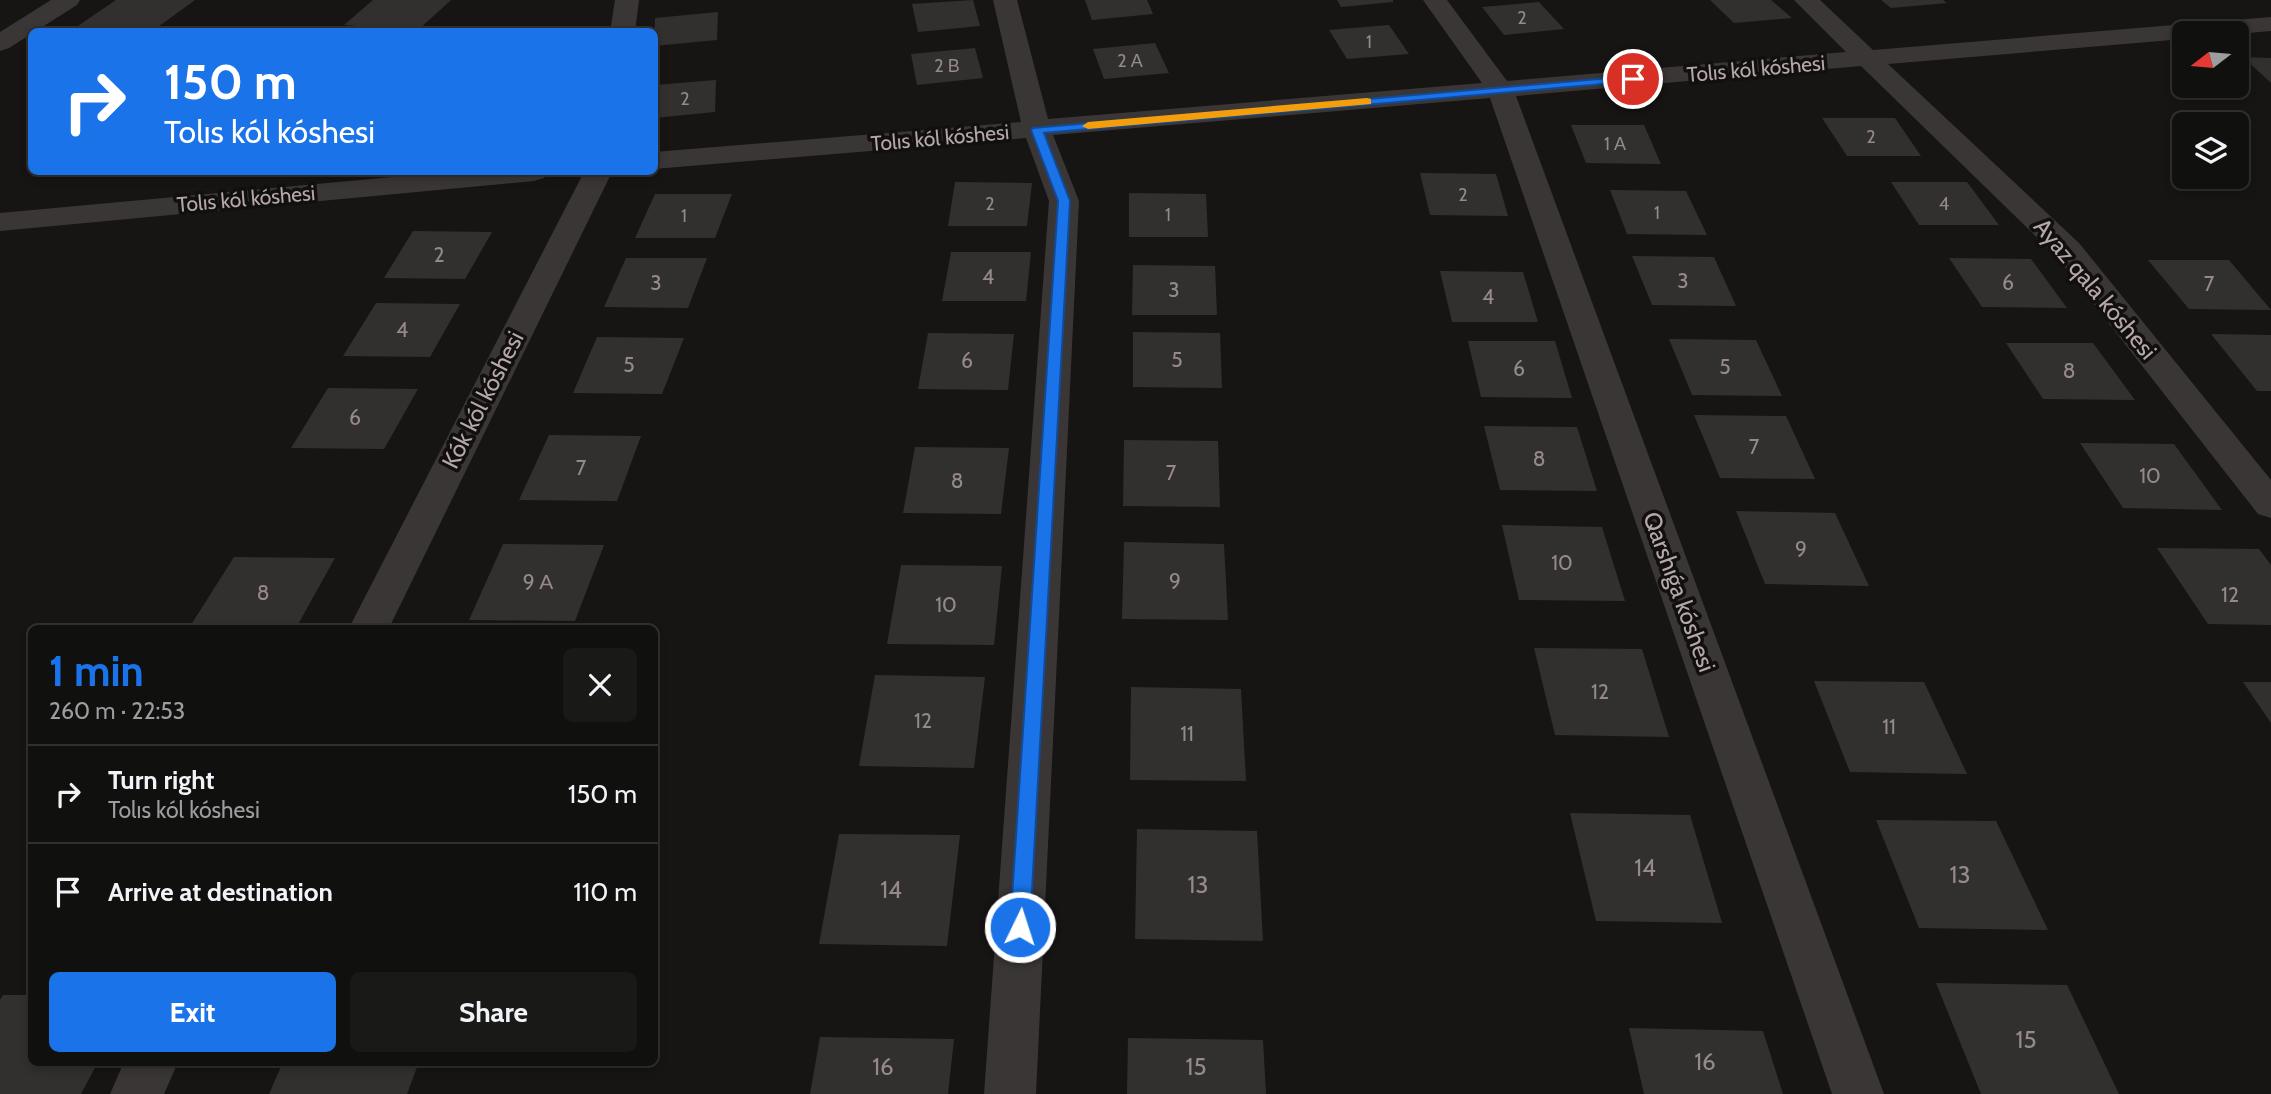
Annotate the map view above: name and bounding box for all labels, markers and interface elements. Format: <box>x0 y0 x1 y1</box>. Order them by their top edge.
house number: 2 <box>1517 7 1527 29</box>
north arrow <box>2172 21 2249 98</box>
map controls <box>2172 21 2249 189</box>
house number: 1 <box>1366 31 1372 53</box>
pin <box>1603 49 1663 109</box>
house number: 2 А <box>1117 50 1143 72</box>
street label: Tolıs kól kóshesi <box>1686 50 1826 87</box>
text: 150 m <box>164 52 297 111</box>
house number: 2 В <box>934 55 960 77</box>
icon: right <box>49 56 140 147</box>
icon: arrive <box>1614 60 1652 98</box>
house number: 2 <box>680 88 690 110</box>
text: Tolıs kól kóshesi <box>164 112 375 151</box>
button: layers <box>2172 112 2249 189</box>
street label: Tolıs kól kóshesi <box>870 119 1010 156</box>
house number: 2 <box>1866 126 1876 148</box>
house number: 1 А <box>1604 133 1626 155</box>
street label: Tolıs kól kóshesi <box>176 180 316 217</box>
house number: 2 <box>1458 184 1468 206</box>
house number: 2 <box>985 193 995 215</box>
house number: 4 <box>1939 193 1949 215</box>
house number: 1 <box>1654 202 1660 224</box>
house number: 1 <box>1165 204 1171 226</box>
house number: 1 <box>681 205 687 227</box>
street label: Ayaz qala kóshesi <box>2028 212 2163 365</box>
house number: 2 <box>433 242 445 267</box>
house number: 4 <box>982 264 994 289</box>
house number: 3 <box>1677 268 1689 293</box>
house number: 3 <box>650 270 662 295</box>
house number: 6 <box>2002 270 2014 295</box>
house number: 7 <box>2204 271 2215 296</box>
house number: 3 <box>1168 277 1180 302</box>
house number: 4 <box>1482 284 1494 309</box>
house number: 4 <box>396 317 408 342</box>
street label: Kók kól kóshesi <box>436 326 530 473</box>
house number: 5 <box>1171 347 1183 372</box>
house number: 6 <box>961 348 973 373</box>
house number: 5 <box>623 352 635 377</box>
house number: 5 <box>1719 354 1731 379</box>
house number: 6 <box>1513 356 1525 381</box>
house number: 8 <box>2063 358 2075 383</box>
house number: 6 <box>349 405 361 430</box>
house number: 7 <box>1749 434 1760 459</box>
house number: 8 <box>1533 446 1545 471</box>
house number: 7 <box>576 455 587 480</box>
house number: 7 <box>1166 460 1177 485</box>
house number: 10 <box>2139 463 2161 488</box>
house number: 8 <box>951 468 963 493</box>
street label: Qarshıǵa kóshesi <box>1637 508 1722 676</box>
house number: 9 <box>1795 536 1807 561</box>
house number: 10 <box>1551 550 1573 575</box>
house number: 9 <box>1169 568 1181 593</box>
house number: 9 А <box>523 569 553 594</box>
house number: 8 <box>257 580 269 605</box>
house number: 12 <box>2221 582 2239 607</box>
house number: 10 <box>935 592 957 617</box>
text: 1 min <box>49 645 144 697</box>
button: close <box>563 648 637 722</box>
house number: 12 <box>1591 679 1609 704</box>
text: 260 m · 22:53 <box>49 697 185 725</box>
house number: 12 <box>914 708 932 733</box>
house number: 11 <box>1882 714 1896 739</box>
house number: 11 <box>1180 721 1194 746</box>
text: Turn right <box>108 764 214 796</box>
icon: right <box>49 775 87 813</box>
text: 150 m <box>568 778 637 810</box>
text: Tolıs kól kóshesi <box>108 796 260 824</box>
house number: 14 <box>1634 853 1656 882</box>
house number: 13 <box>1950 860 1970 889</box>
house number: 13 <box>1188 870 1208 899</box>
icon: arrive <box>49 873 87 911</box>
house number: 14 <box>880 875 902 904</box>
text: Arrive at destination <box>108 876 333 908</box>
text: 110 m <box>573 876 637 908</box>
position arrow <box>983 890 1057 964</box>
button: Exit <box>49 972 336 1052</box>
button: Share <box>350 972 637 1052</box>
house number: 15 <box>2016 1025 2036 1054</box>
house number: 16 <box>1694 1047 1716 1076</box>
house number: 16 <box>872 1052 894 1081</box>
house number: 15 <box>1186 1052 1206 1081</box>

